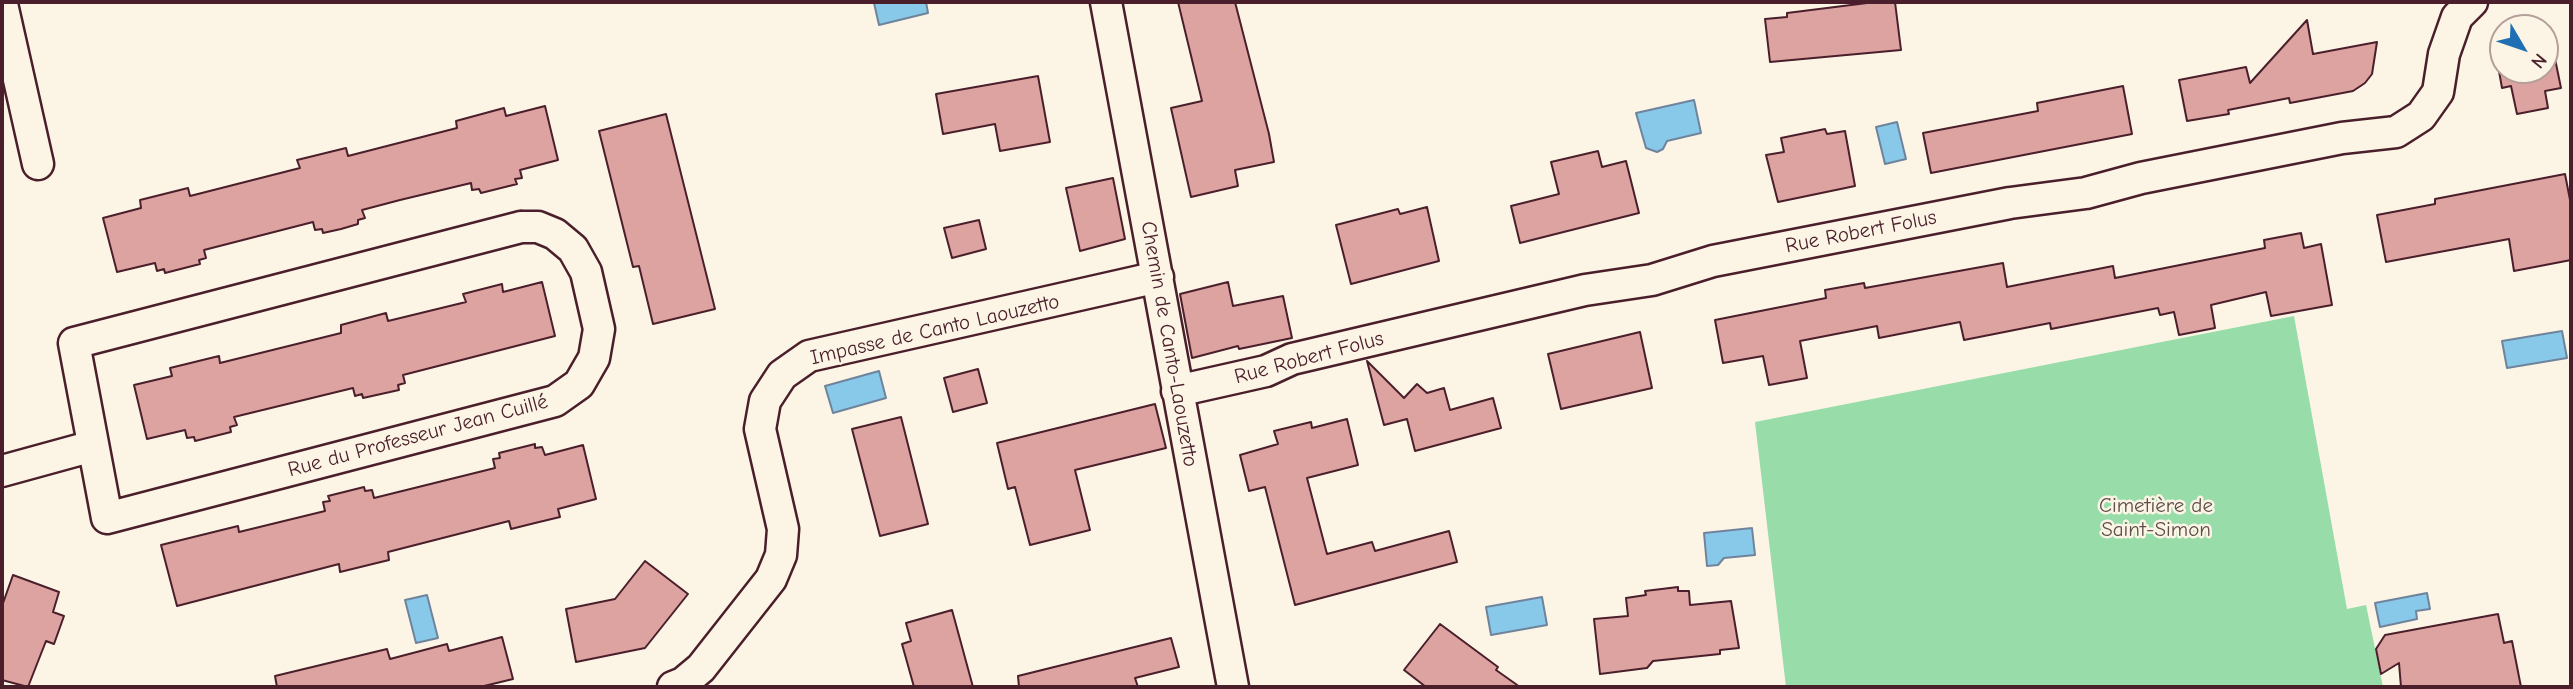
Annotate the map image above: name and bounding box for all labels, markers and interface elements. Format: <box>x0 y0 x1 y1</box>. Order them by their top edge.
north arrow <box>2489 14 2559 84</box>
text: N <box>2526 49 2551 73</box>
street label: Rue Robert Folus <box>1783 205 1939 259</box>
street label: Chemin de Canto-Laouzetto <box>1135 219 1203 469</box>
street label: Impasse de Canto Laouzetto <box>808 289 1062 371</box>
street label: Rue Robert Folus <box>1232 326 1386 390</box>
street label: Rue du Professeur Jean Cuillé <box>285 389 551 483</box>
park label: Cimetière de Saint-Simon <box>2099 493 2213 543</box>

